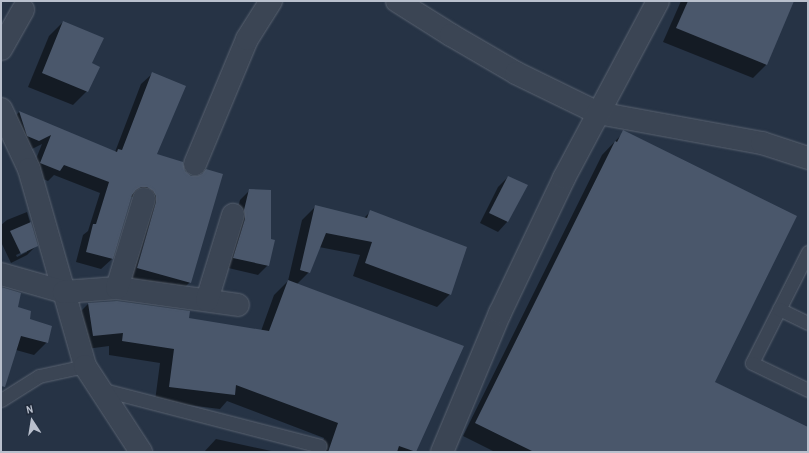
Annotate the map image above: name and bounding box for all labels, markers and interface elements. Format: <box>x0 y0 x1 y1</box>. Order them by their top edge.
north arrow <box>12 401 52 441</box>
text: N <box>25 402 34 417</box>

